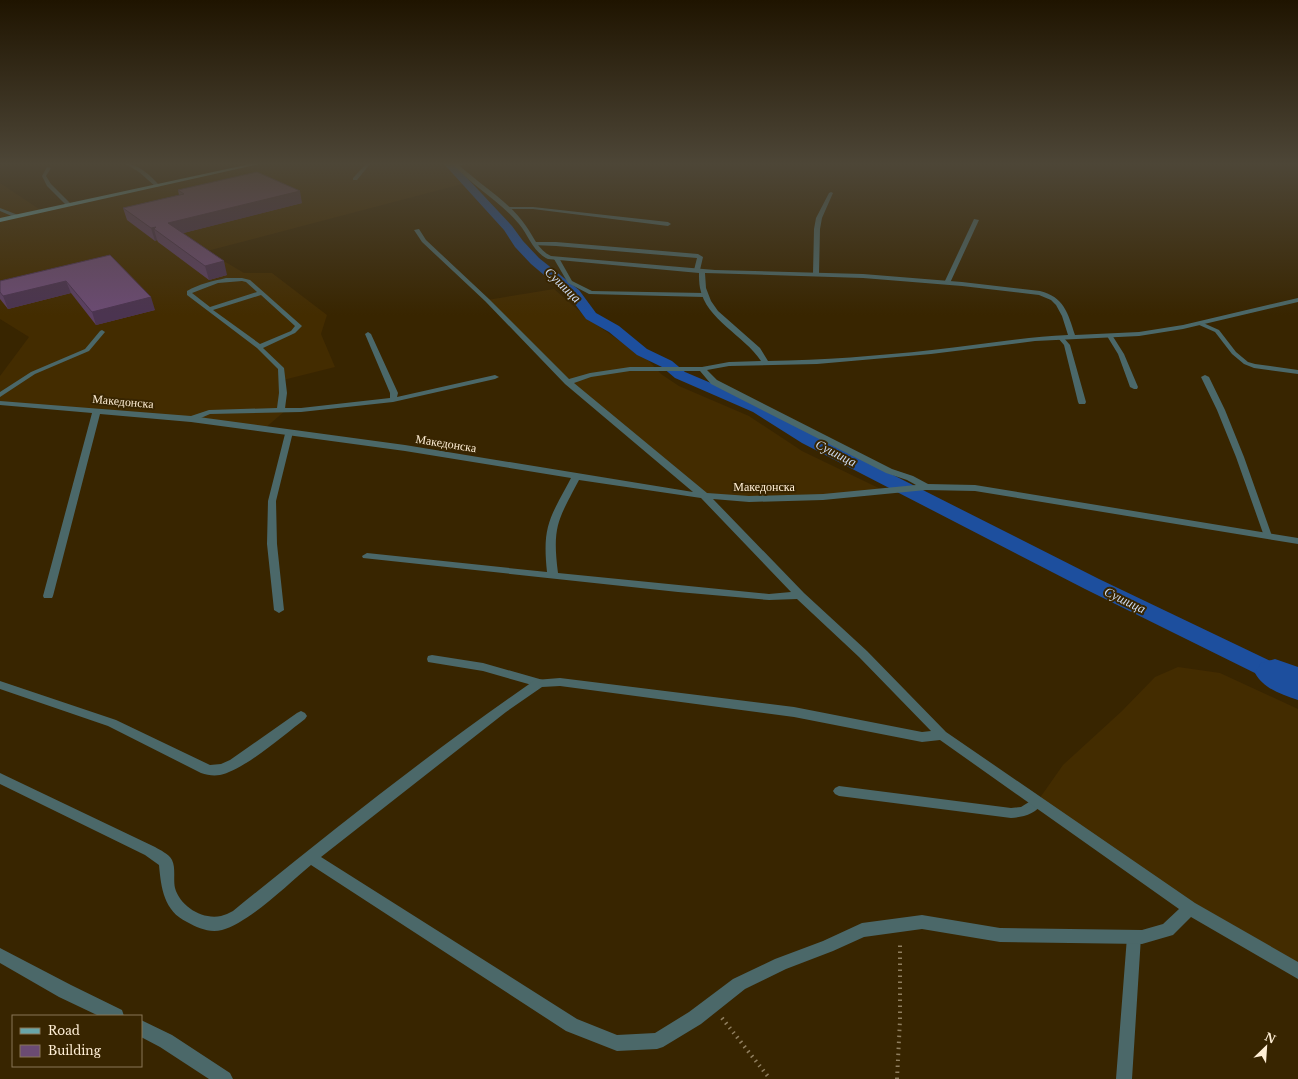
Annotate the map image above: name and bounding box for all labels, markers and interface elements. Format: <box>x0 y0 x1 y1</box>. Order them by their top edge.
water label: Сушица <box>541 264 585 307</box>
street label: Македонска <box>92 391 155 411</box>
street label: Македонска <box>414 431 478 455</box>
water label: Сушица <box>813 435 860 471</box>
street label: Македонска <box>733 479 795 494</box>
water label: Сушица <box>1102 583 1149 617</box>
legend <box>12 1015 142 1067</box>
text: Road <box>48 1023 80 1038</box>
north arrow <box>1246 1027 1286 1067</box>
text: N <box>1263 1029 1278 1047</box>
text: Building <box>48 1043 102 1058</box>

